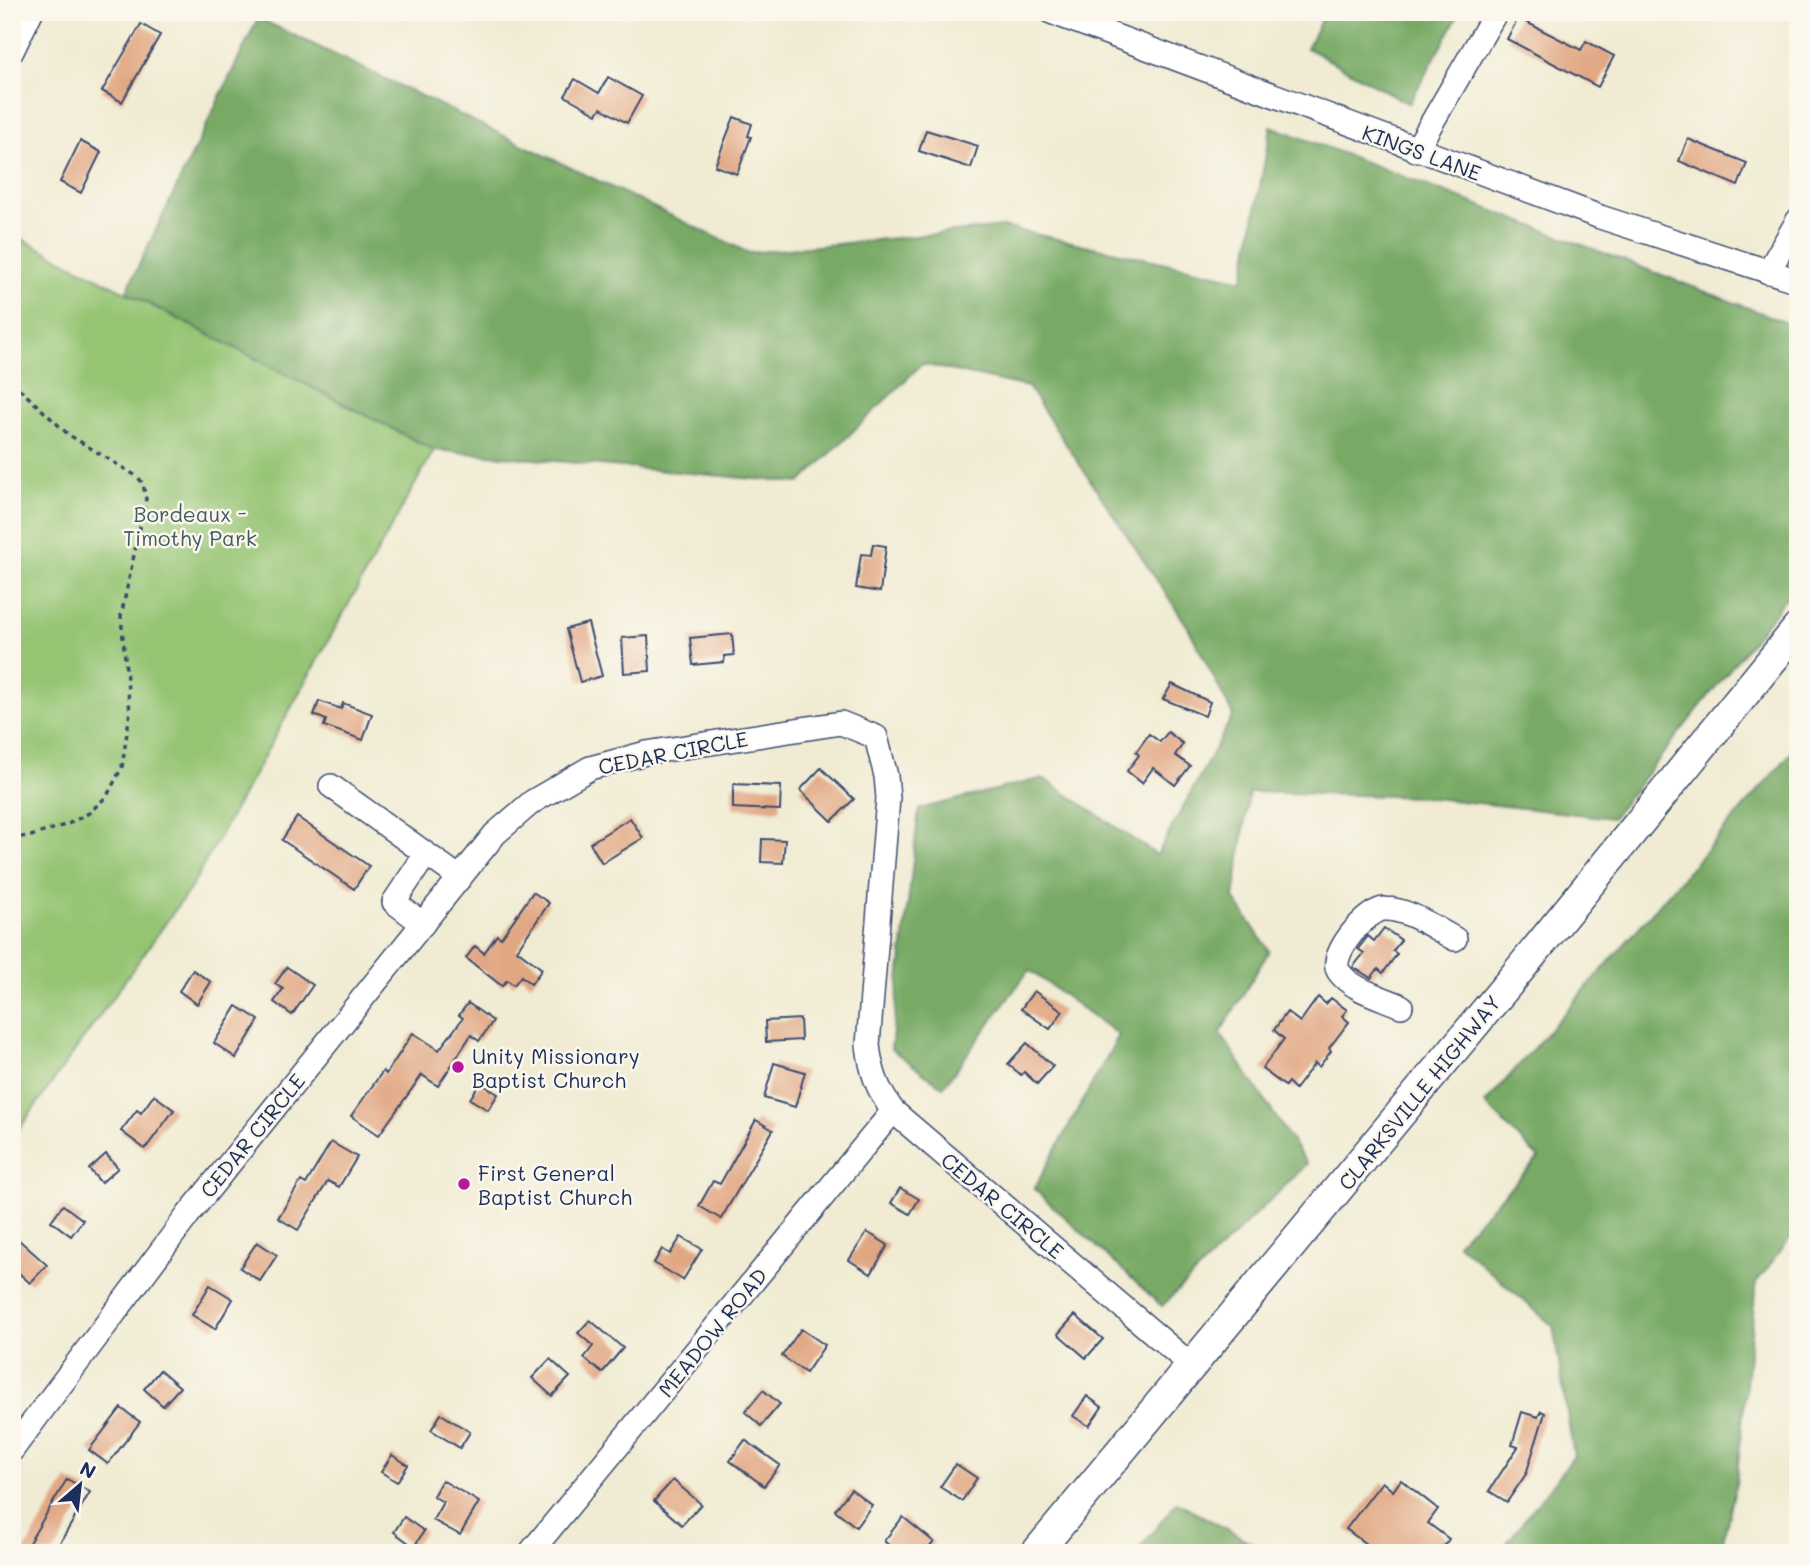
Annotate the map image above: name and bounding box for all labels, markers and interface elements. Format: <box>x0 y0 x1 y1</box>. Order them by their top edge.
street label: KINGS LANE <box>1359 118 1485 186</box>
park label: Bordeaux - Timothy Park <box>123 500 257 551</box>
street label: CEDAR CIRCLE <box>596 724 750 780</box>
street label: CLARKSVILLE HIGHWAY <box>1332 989 1506 1195</box>
place label: Unity Missionary Baptist Church <box>472 1042 640 1093</box>
marker: Unity Missionary Baptist Church <box>450 1059 466 1075</box>
street label: CEDAR CIRCLE <box>194 1067 310 1203</box>
street label: CEDAR CIRCLE <box>936 1146 1070 1264</box>
place label: First General Baptist Church <box>478 1159 632 1210</box>
marker: First General Baptist Church <box>456 1176 472 1192</box>
street label: MEADOW ROAD <box>652 1262 772 1402</box>
north arrow <box>46 1450 116 1520</box>
text: N <box>76 1455 100 1484</box>

